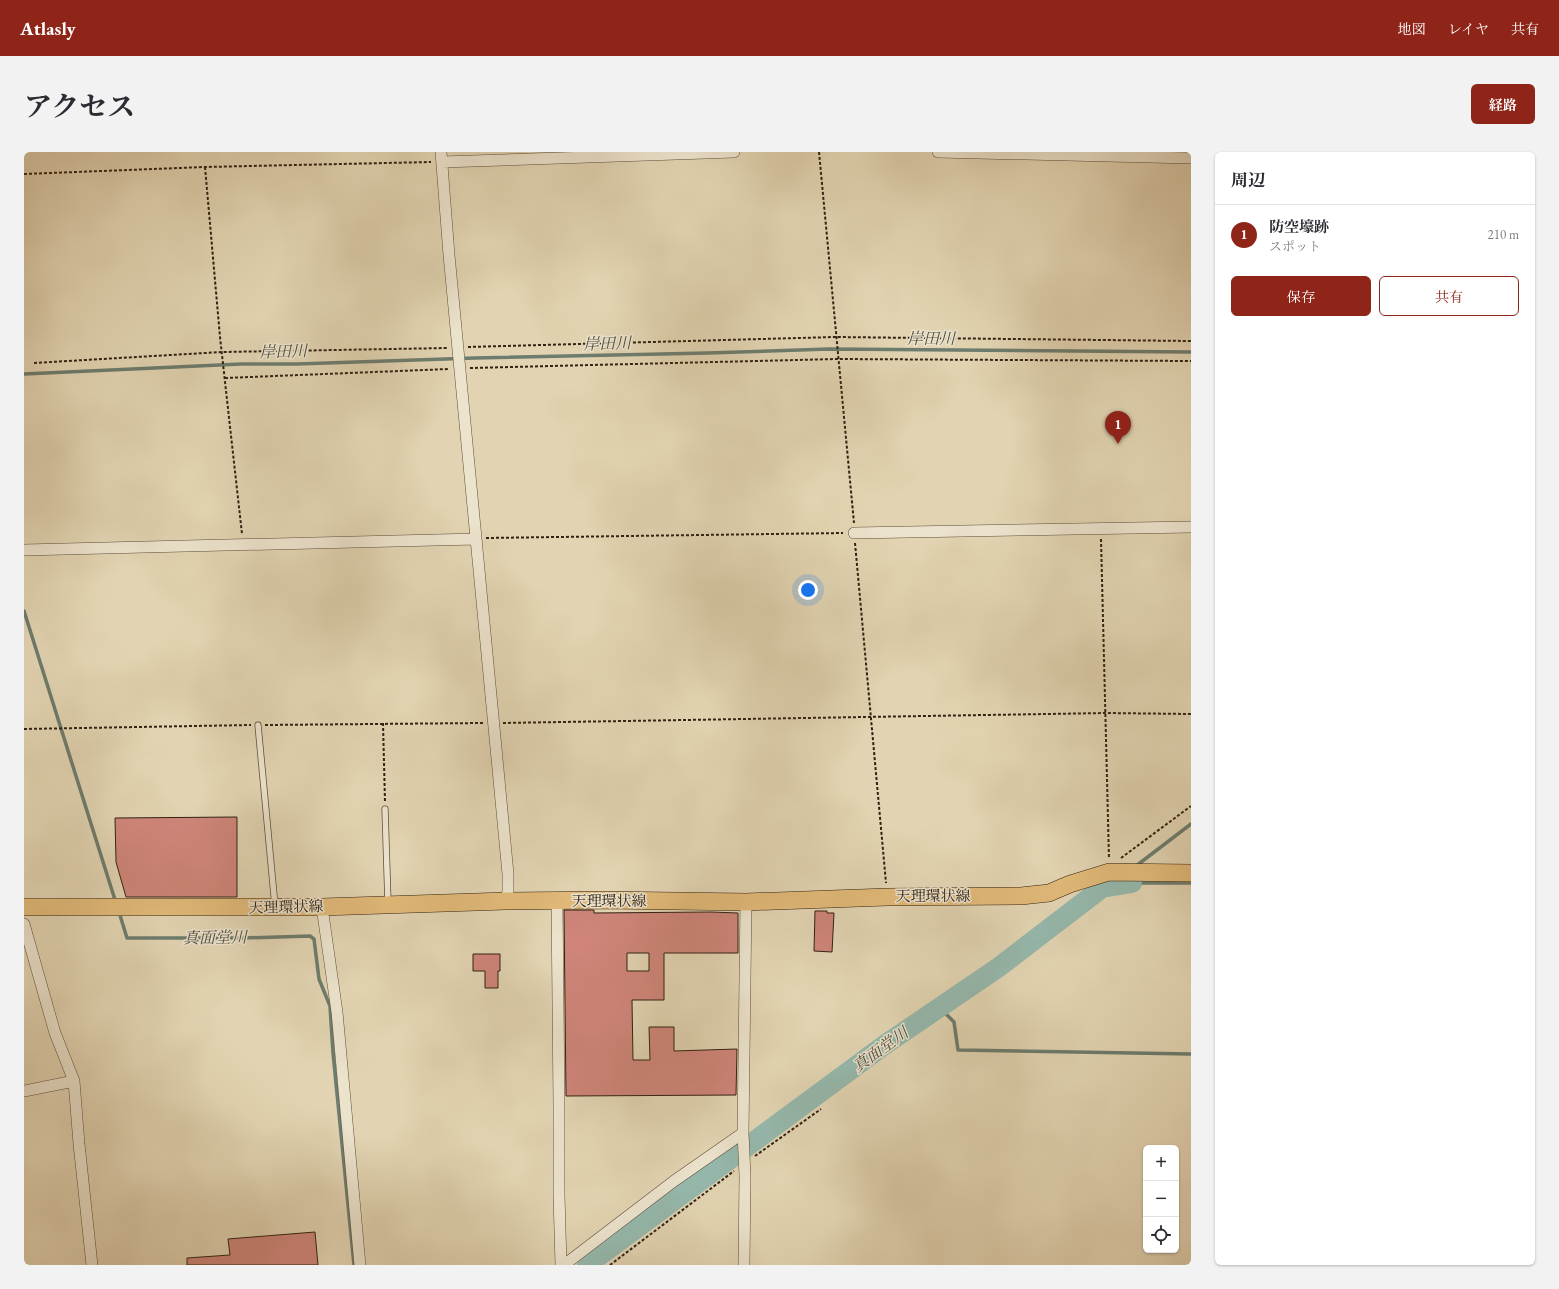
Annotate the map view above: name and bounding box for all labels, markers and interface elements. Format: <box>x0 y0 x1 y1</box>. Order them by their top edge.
text: Atlasly <box>20 16 76 41</box>
text: 地図 <box>1398 20 1426 38</box>
text: レイヤ <box>1448 20 1489 38</box>
text: 共有 <box>1511 20 1539 38</box>
button: 経路 <box>1471 84 1535 124</box>
text: アクセス <box>24 88 135 124</box>
text: 周辺 <box>1231 169 1265 191</box>
text: 防空壕跡 <box>1269 217 1329 236</box>
text: 1 <box>1241 226 1247 243</box>
text: 210 m <box>1488 226 1519 243</box>
text: スポット <box>1269 238 1321 255</box>
button: 保存 <box>1231 276 1371 316</box>
button: 共有 <box>1379 276 1519 316</box>
water label: 岸田川 <box>907 328 957 349</box>
water label: 岸田川 <box>583 332 633 355</box>
water label: 岸田川 <box>259 340 309 363</box>
pin: 1 <box>1105 411 1131 444</box>
your location <box>798 580 818 600</box>
street label: 天理環状線 <box>895 886 971 905</box>
street label: 天理環状線 <box>571 891 647 910</box>
street label: 天理環状線 <box>248 896 324 917</box>
water label: 真面堂川 <box>183 926 249 949</box>
water label: 真面堂川 <box>848 1021 914 1077</box>
map controls <box>1143 1145 1179 1253</box>
button: + <box>1143 1145 1179 1181</box>
button: − <box>1143 1181 1179 1217</box>
button: locate <box>1143 1217 1179 1253</box>

